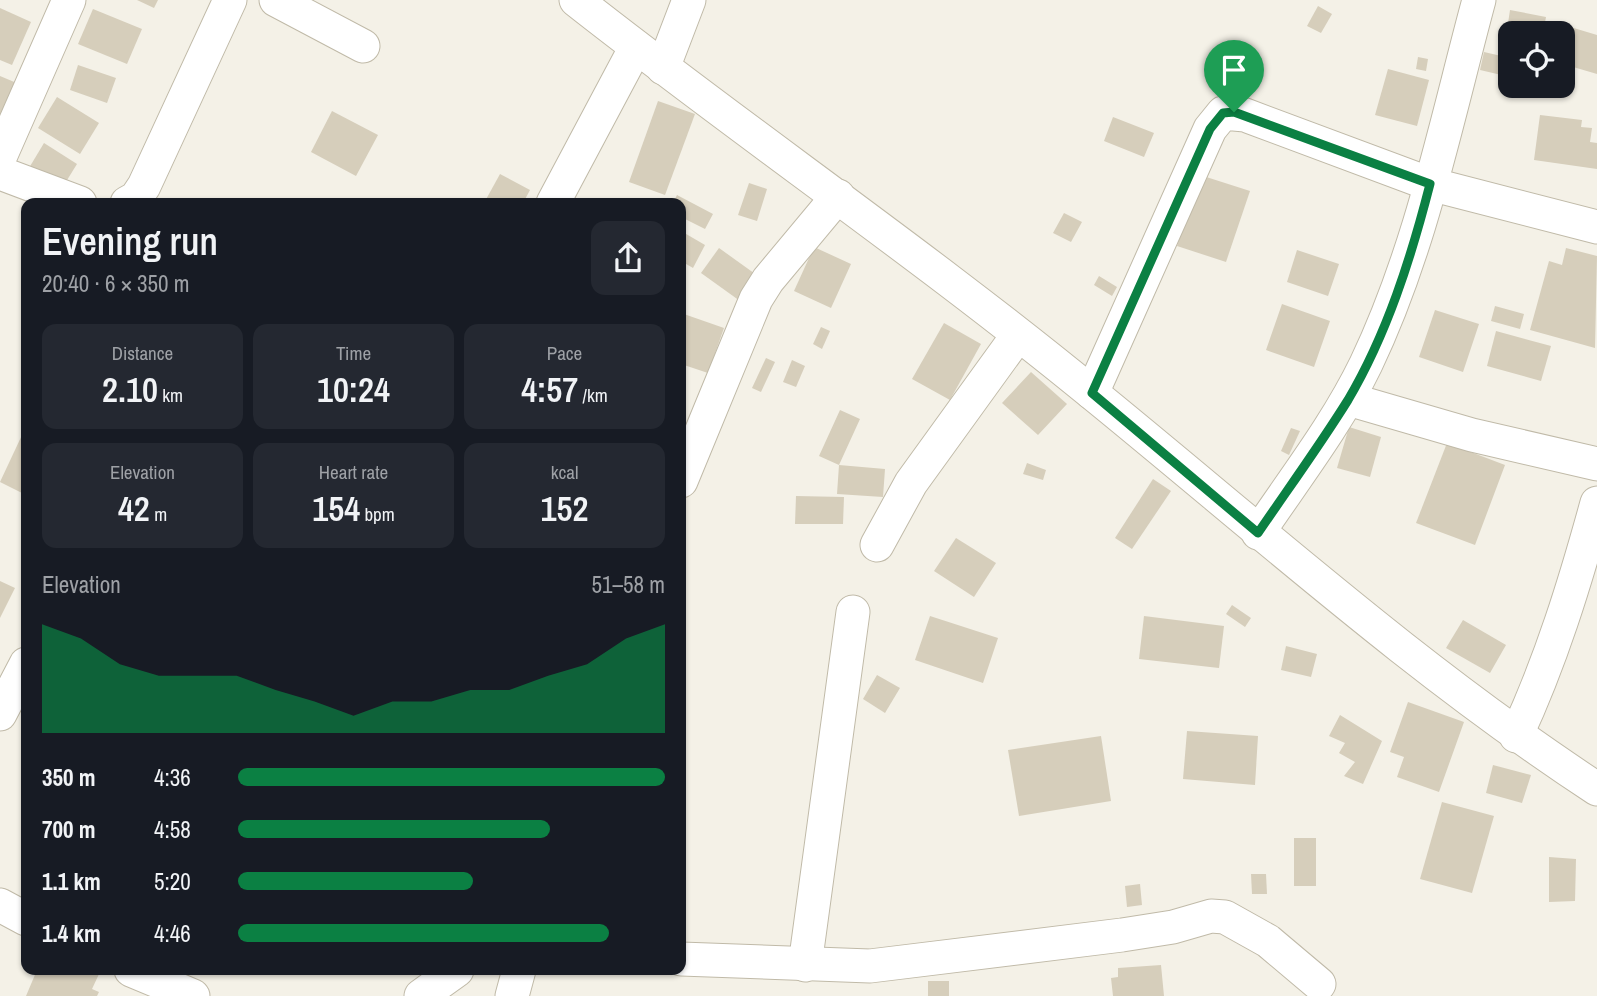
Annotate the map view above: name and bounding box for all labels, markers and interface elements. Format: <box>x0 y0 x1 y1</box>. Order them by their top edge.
map controls <box>1498 21 1575 98</box>
button: locate <box>1498 21 1575 98</box>
pin <box>1204 40 1264 112</box>
icon: arrive <box>1215 51 1253 89</box>
text: Evening run <box>42 216 218 267</box>
button: share <box>591 221 665 295</box>
text: 20:40 · 6 × 350 m <box>42 268 189 299</box>
text: Distance <box>112 340 173 366</box>
text: Time <box>336 340 371 366</box>
text: Pace <box>547 340 582 366</box>
text: 2.10 <box>102 366 158 413</box>
text: 10:24 <box>317 366 390 413</box>
text: 4:57 <box>521 366 578 413</box>
text: km <box>158 382 183 408</box>
text: /km <box>578 382 608 408</box>
text: Elevation <box>110 459 175 485</box>
text: Heart rate <box>319 459 388 485</box>
text: kcal <box>551 459 578 485</box>
text: 42 <box>118 485 150 532</box>
text: 154 <box>312 485 360 532</box>
text: 152 <box>541 485 588 532</box>
text: m <box>150 501 167 527</box>
text: bpm <box>360 501 395 527</box>
text: Elevation <box>42 569 121 600</box>
text: 51–58 m <box>592 569 665 600</box>
text: 350 m <box>42 762 95 793</box>
text: 4:36 <box>154 762 191 793</box>
text: 700 m <box>42 814 95 845</box>
text: 4:58 <box>154 814 191 845</box>
text: 1.1 km <box>42 866 101 897</box>
text: 5:20 <box>154 866 191 897</box>
text: 1.4 km <box>42 918 101 949</box>
text: 4:46 <box>154 918 191 949</box>

